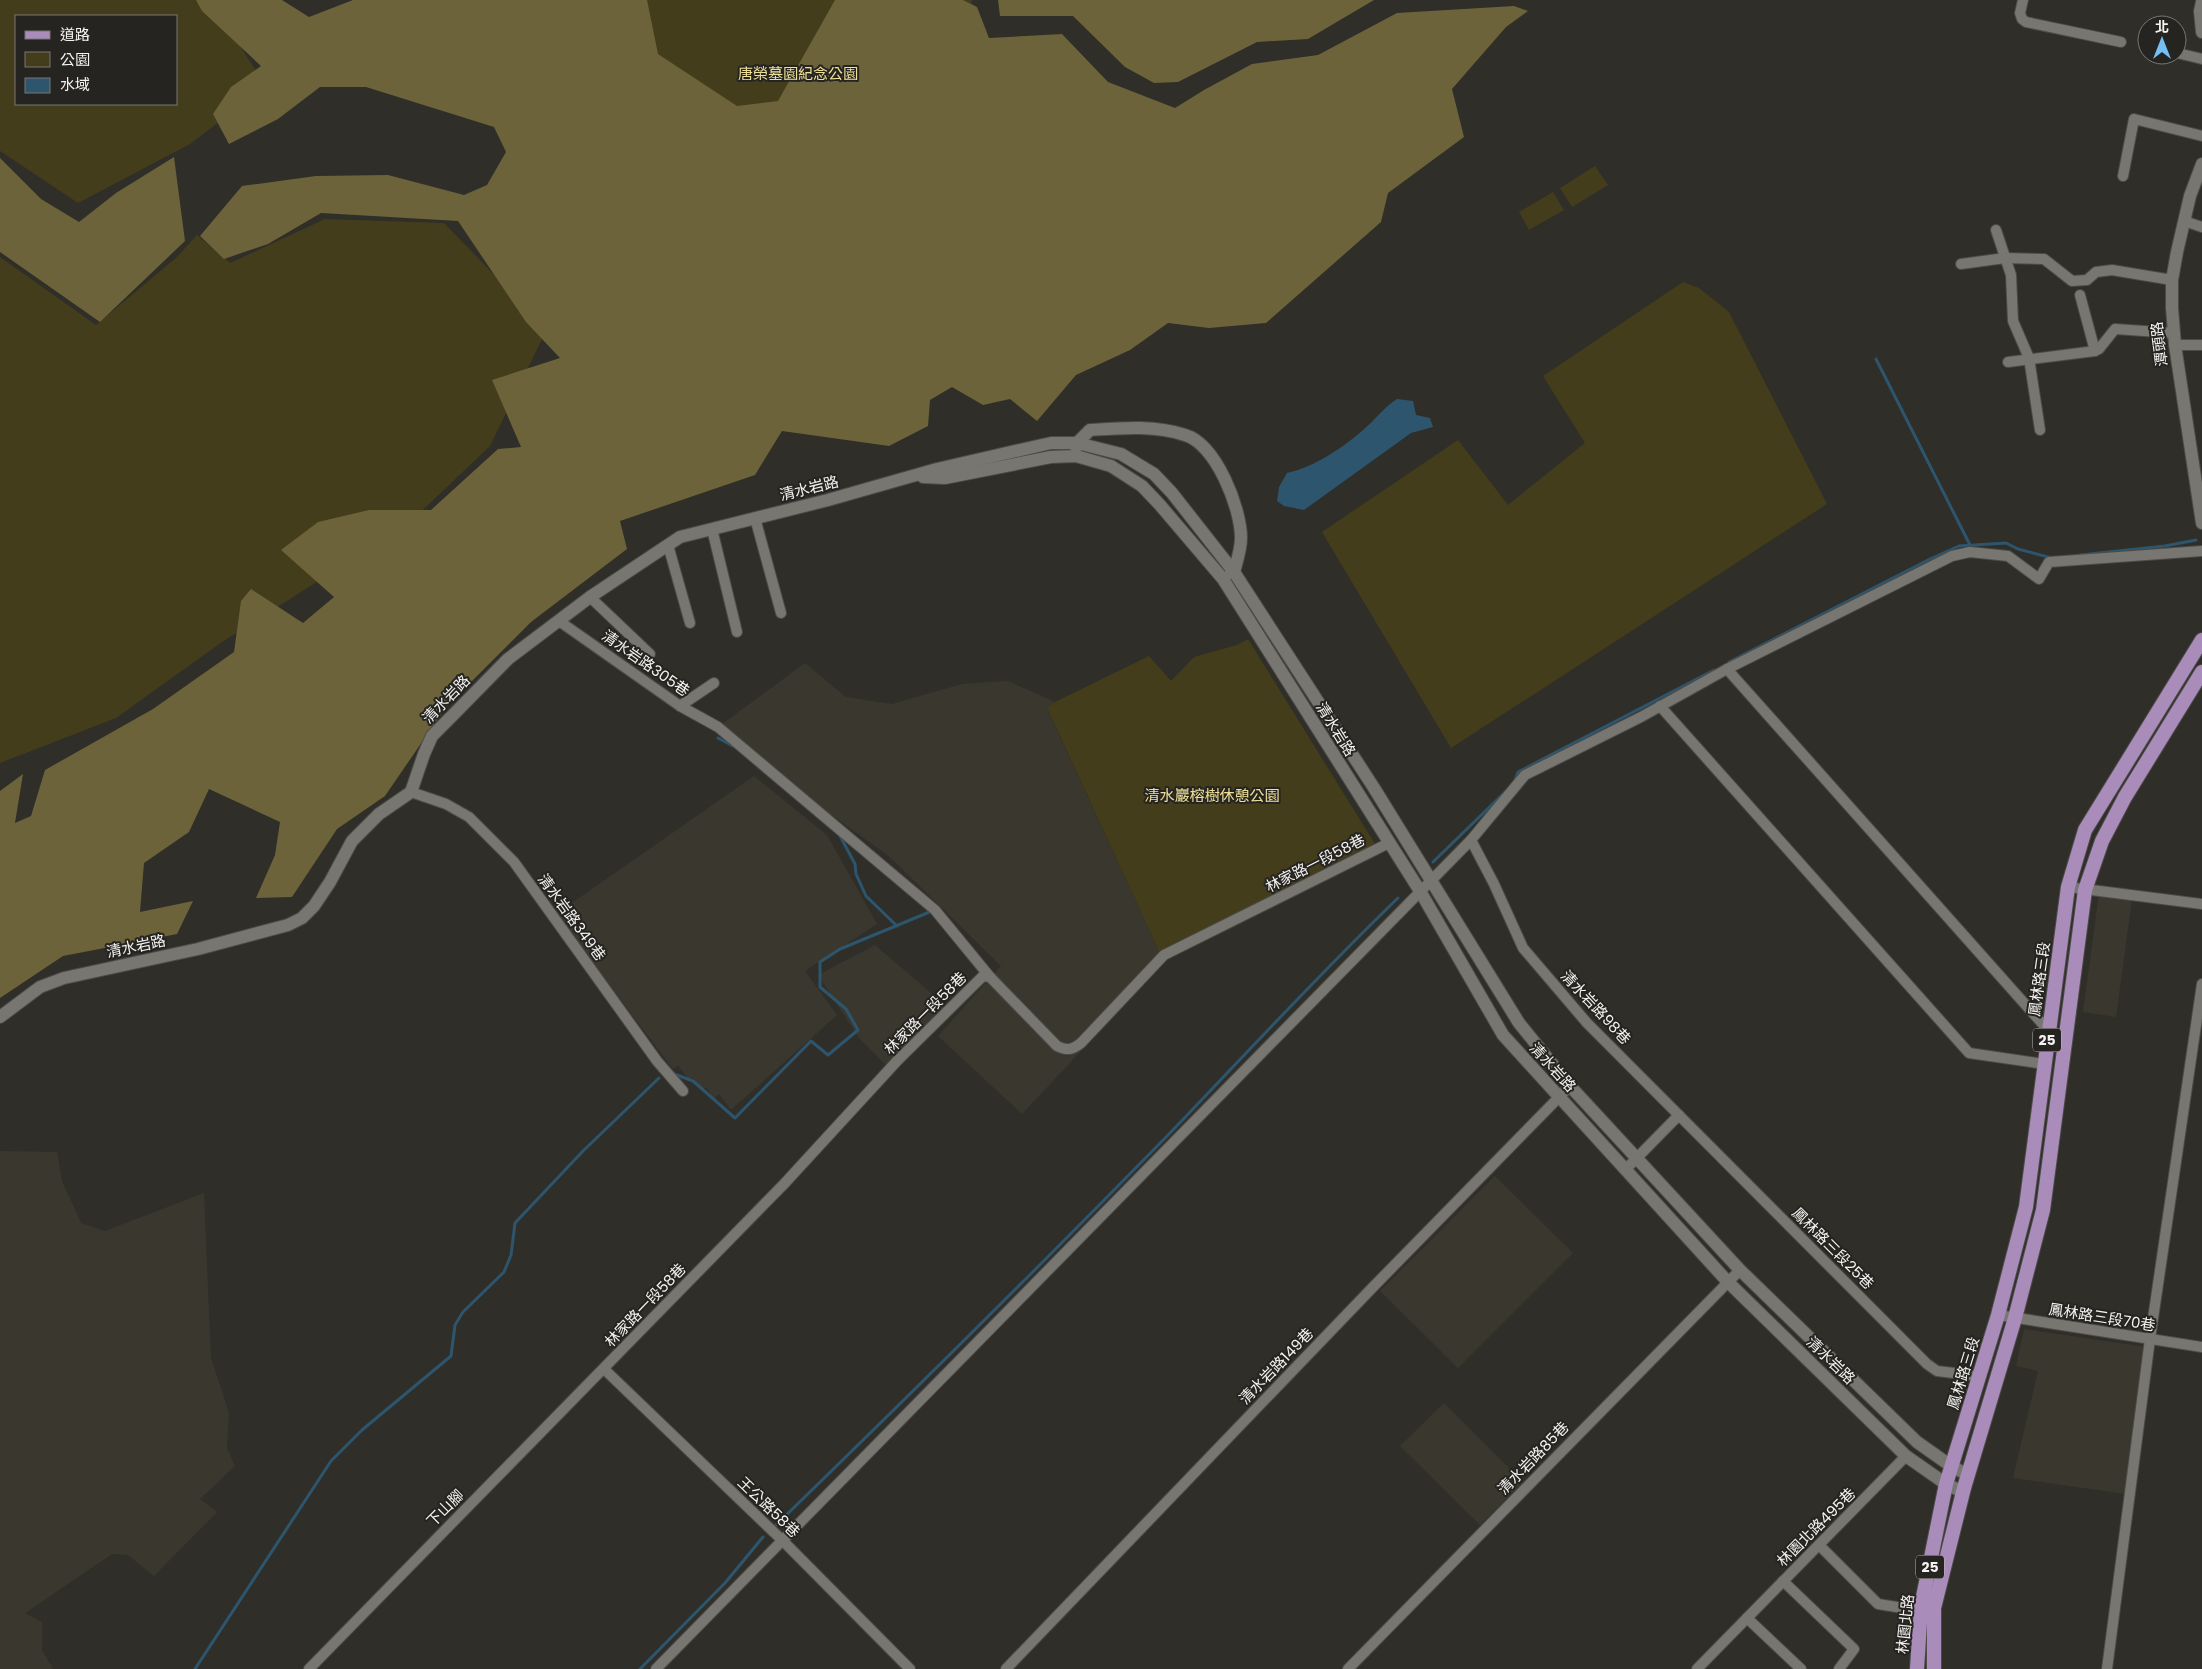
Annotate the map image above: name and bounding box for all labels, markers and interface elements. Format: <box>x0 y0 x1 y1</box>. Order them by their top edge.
legend <box>15 15 178 105</box>
north arrow <box>2137 15 2187 65</box>
text: 北 <box>2155 17 2169 37</box>
text: 道路 <box>60 24 90 45</box>
text: 公園 <box>60 49 90 70</box>
park label: 唐榮墓園紀念公園 <box>738 63 858 84</box>
text: 水域 <box>60 74 90 95</box>
street label: 潭頭路 <box>2146 320 2172 368</box>
street label: 清水岩路 <box>777 471 841 505</box>
street label: 清水岩路305巷 <box>598 625 694 701</box>
street label: 清水岩路 <box>418 670 474 728</box>
street label: 清水岩路 <box>1311 698 1361 760</box>
park label: 清水巖榕樹休憩公園 <box>1144 785 1280 806</box>
street label: 林家路一段58巷 <box>1262 829 1368 897</box>
street label: 清水岩路349巷 <box>533 869 611 965</box>
street label: 清水岩路 <box>104 929 168 963</box>
street label: 鳳林路三段 <box>2023 940 2055 1018</box>
street label: 清水岩路98巷 <box>1556 965 1636 1049</box>
street label: 林家路一段58巷 <box>879 967 971 1059</box>
road number: 25 <box>2033 1028 2061 1052</box>
street label: 清水岩路 <box>1525 1038 1581 1096</box>
street label: 鳳林路三段25巷 <box>1787 1202 1879 1294</box>
street label: 林家路一段58巷 <box>600 1259 690 1351</box>
street label: 鳳林路三段70巷 <box>2047 1298 2157 1336</box>
street label: 清水岩路149巷 <box>1234 1323 1318 1409</box>
street label: 清水岩路 <box>1802 1332 1860 1388</box>
street label: 鳳林路三段 <box>1942 1334 1984 1412</box>
street label: 清水岩路85巷 <box>1493 1417 1573 1499</box>
street label: 王公路58巷 <box>733 1472 805 1542</box>
street label: 林園北路495巷 <box>1772 1483 1860 1571</box>
street label: 下山腳 <box>422 1485 468 1531</box>
road number: 25 <box>1916 1555 1944 1578</box>
street label: 林園北路 <box>1891 1593 1919 1655</box>

